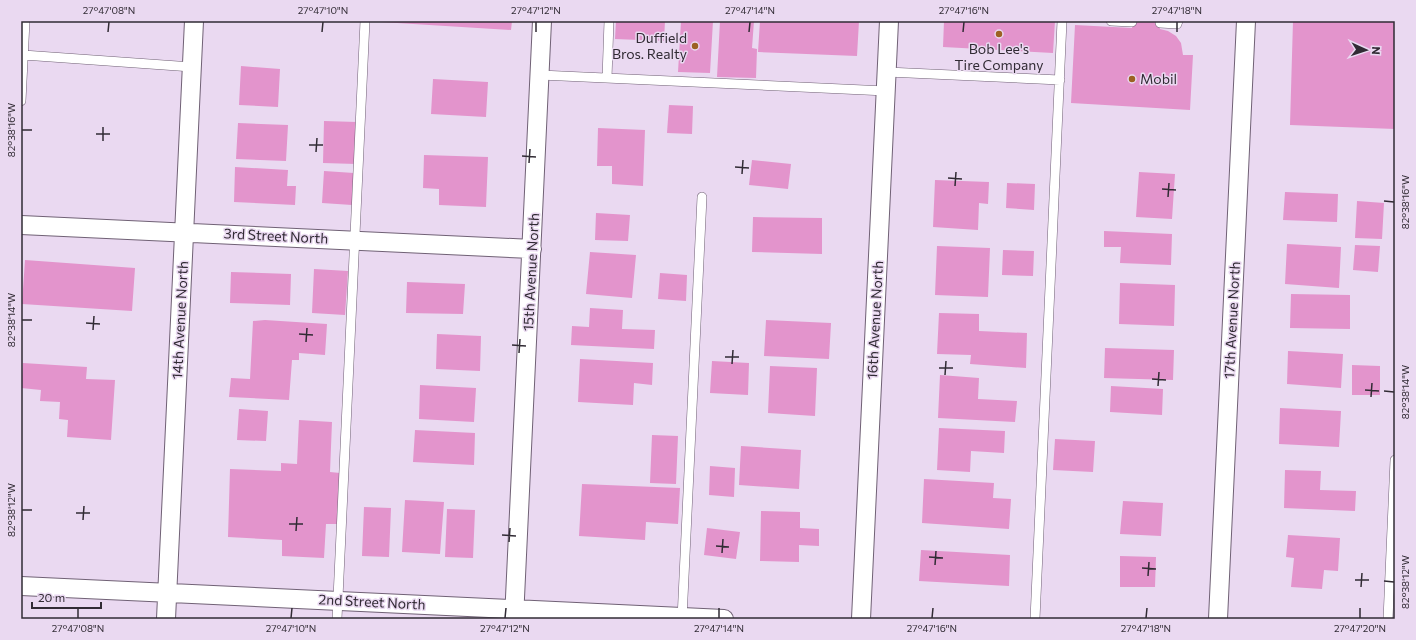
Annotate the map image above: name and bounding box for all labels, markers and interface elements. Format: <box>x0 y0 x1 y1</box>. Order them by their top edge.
text: 27°47'08"N <box>83 4 135 16</box>
text: 27°47'10"N <box>298 4 348 16</box>
text: 27°47'12"N <box>511 4 561 16</box>
text: 27°47'14"N <box>725 4 775 16</box>
text: 27°47'16"N <box>939 4 989 16</box>
text: 27°47'18"N <box>1152 4 1202 16</box>
place label: Duffield Bros. Realty <box>612 29 687 62</box>
marker: Bob Lee's Tire Company <box>994 29 1004 39</box>
north arrow <box>1346 30 1386 70</box>
place label: Bob Lee's Tire Company <box>955 40 1043 73</box>
marker: Duffield Bros. Realty <box>690 41 700 51</box>
text: N <box>1370 46 1383 55</box>
place label: Mobil <box>1140 70 1177 87</box>
marker: Mobil <box>1127 74 1137 84</box>
text: 82°38'16"W <box>5 103 17 157</box>
text: 82°38'16"W <box>1399 175 1411 229</box>
street label: 15th Avenue North <box>519 213 542 331</box>
street label: 3rd Street North <box>223 224 329 247</box>
street label: 14th Avenue North <box>168 260 191 380</box>
street label: 16th Avenue North <box>863 260 886 380</box>
street label: 17th Avenue North <box>1220 261 1243 379</box>
text: 82°38'14"W <box>5 293 17 347</box>
text: 82°38'14"W <box>1399 365 1411 419</box>
text: 82°38'12"W <box>5 483 17 537</box>
text: 82°38'12"W <box>1399 555 1411 609</box>
scale bar <box>32 584 101 610</box>
text: 20 m <box>38 590 65 604</box>
street label: 2nd Street North <box>318 590 426 613</box>
text: 27°47'08"N <box>52 622 104 634</box>
text: 27°47'10"N <box>266 622 316 634</box>
text: 27°47'12"N <box>480 622 530 634</box>
text: 27°47'14"N <box>694 622 744 634</box>
text: 27°47'16"N <box>907 622 957 634</box>
text: 27°47'18"N <box>1121 622 1171 634</box>
text: 27°47'20"N <box>1334 622 1386 634</box>

